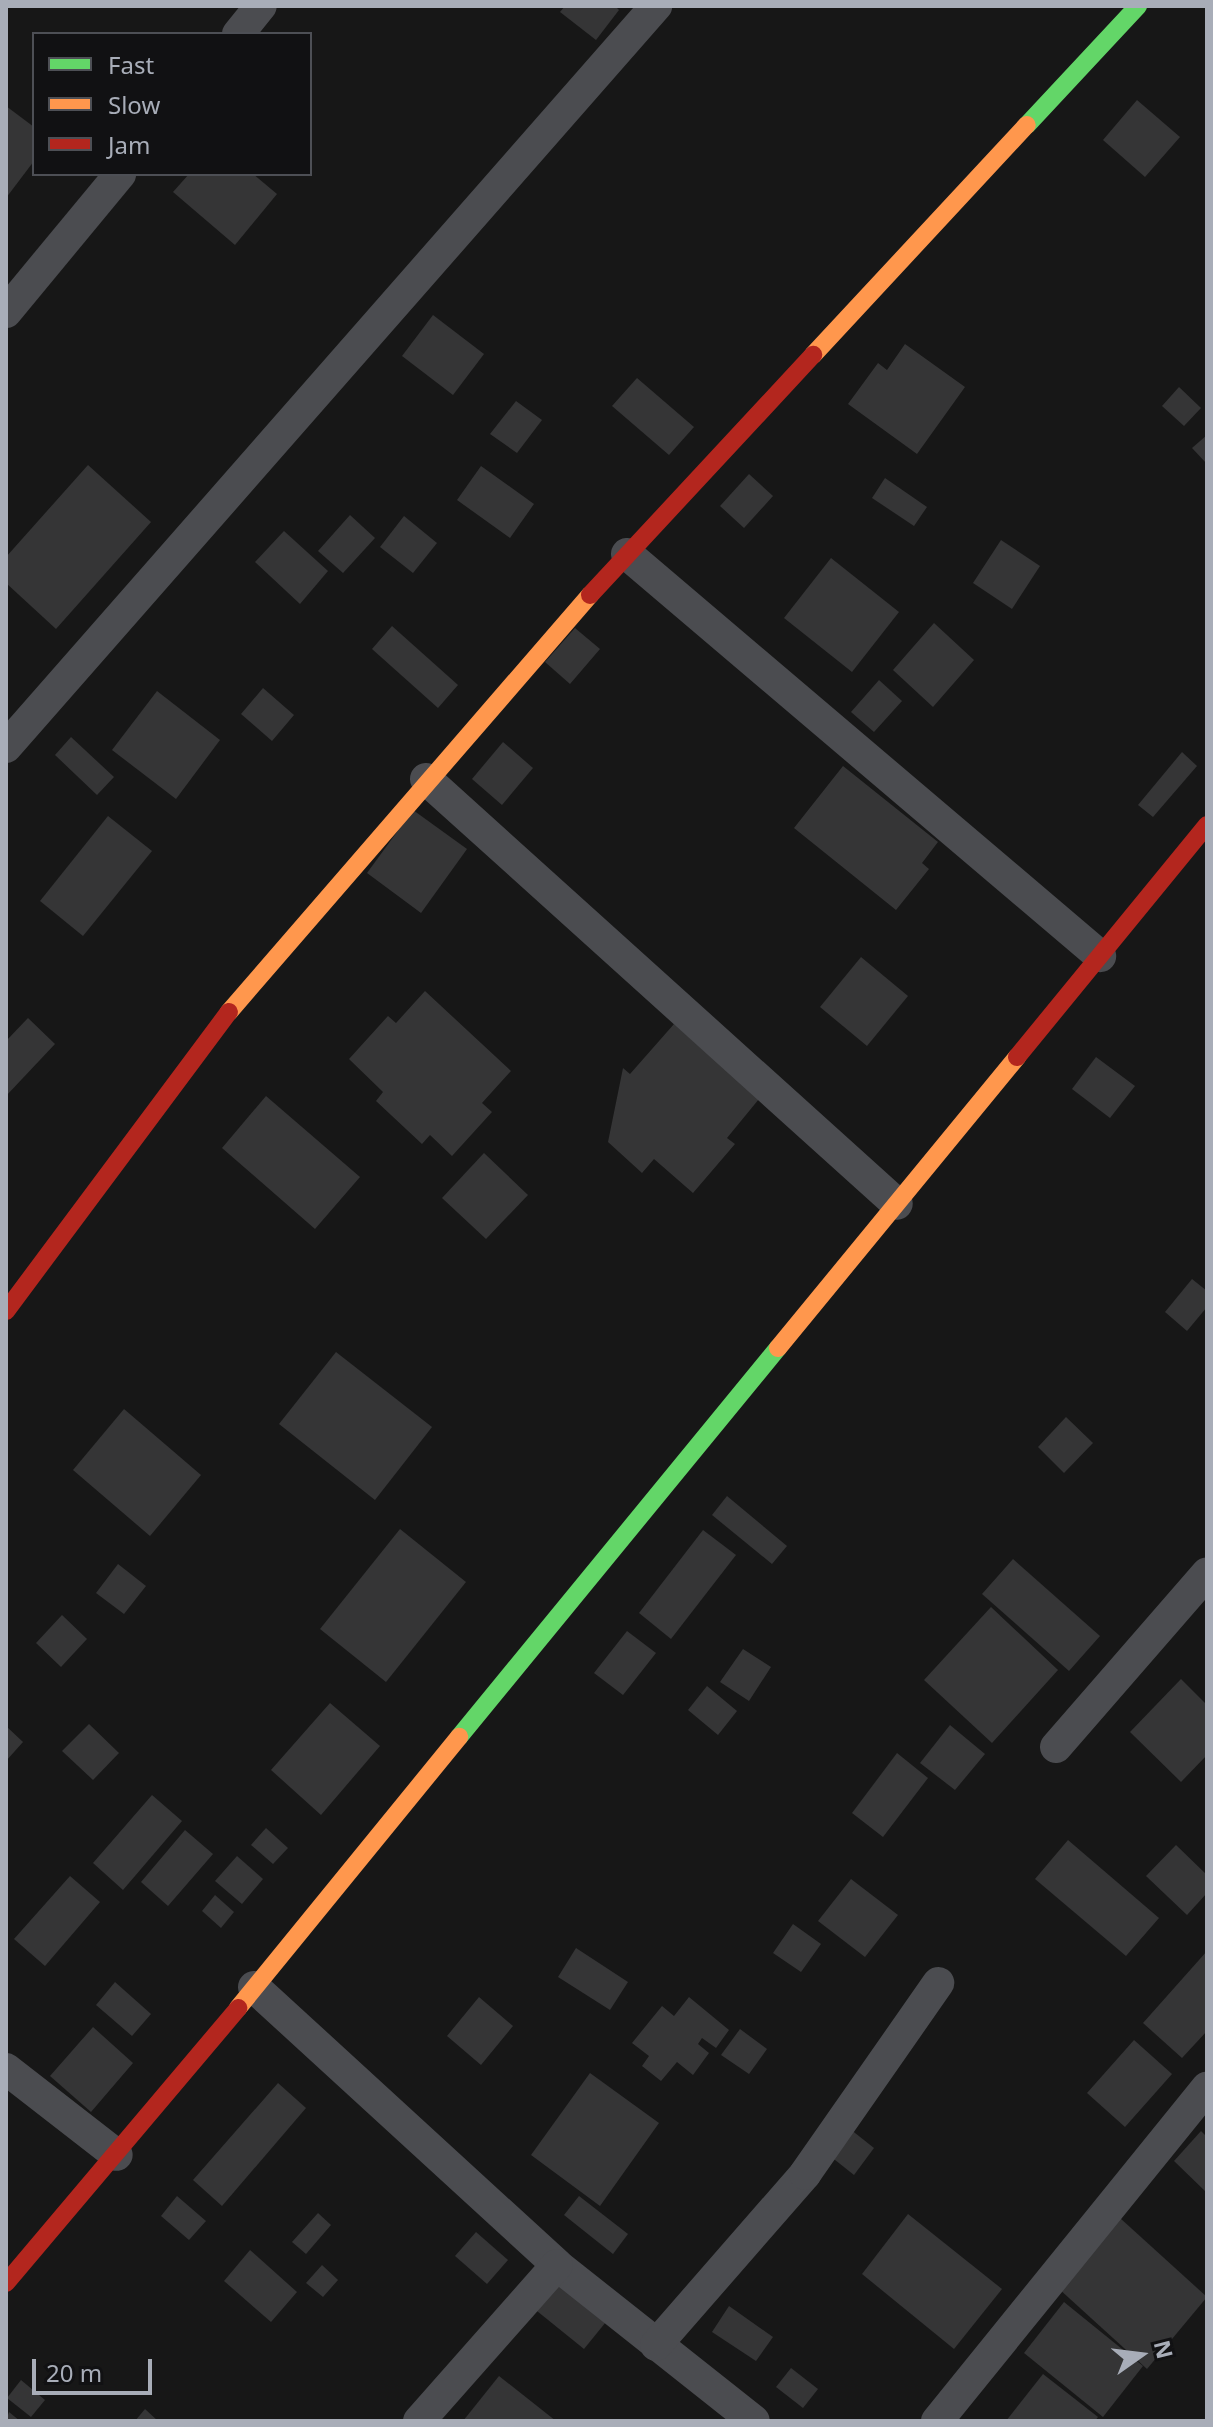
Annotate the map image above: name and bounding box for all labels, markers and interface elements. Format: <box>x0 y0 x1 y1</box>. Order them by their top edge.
legend <box>32 32 312 176</box>
text: Fast <box>108 48 154 81</box>
text: Slow <box>108 88 160 121</box>
text: Jam <box>108 128 150 161</box>
north arrow <box>1101 2315 1181 2395</box>
text: N <box>1148 2337 1181 2361</box>
scale bar <box>36 2343 156 2393</box>
text: 20 m <box>46 2356 102 2389</box>

